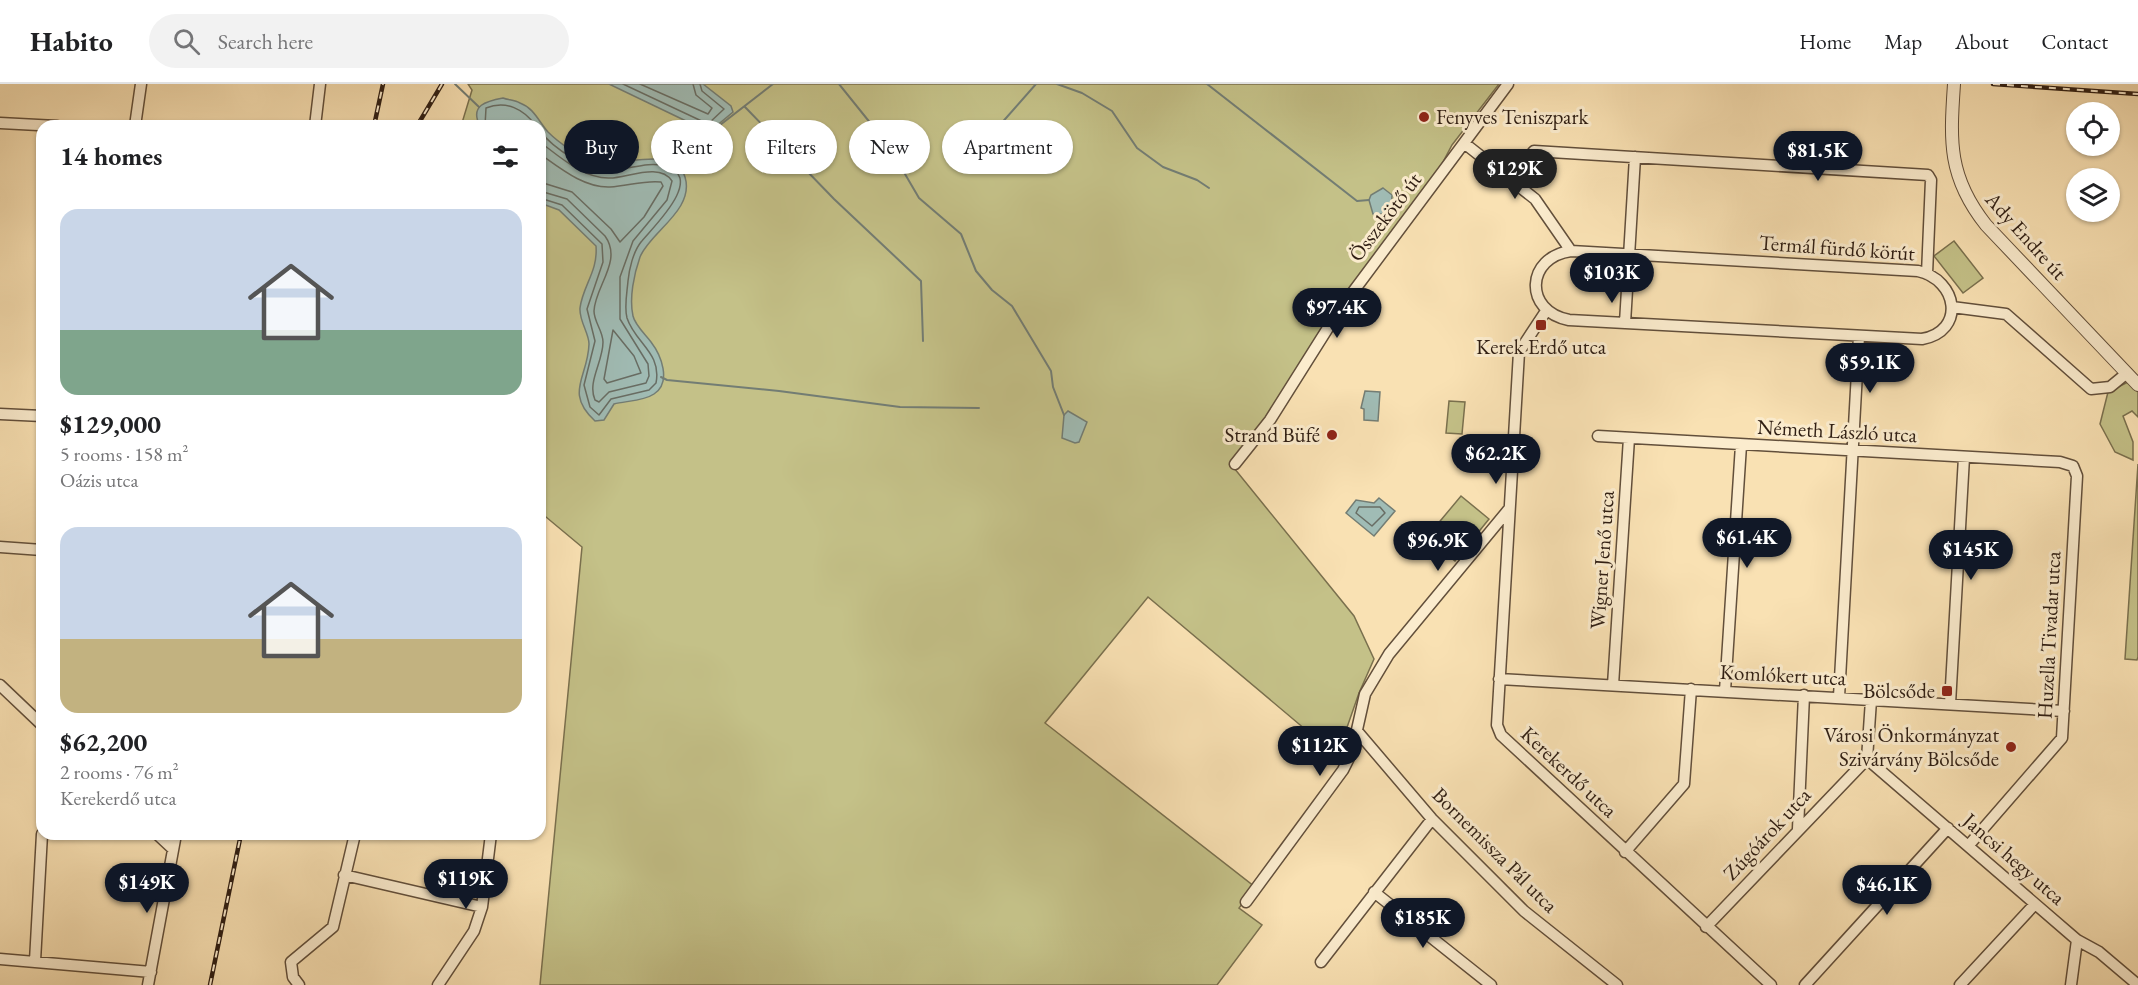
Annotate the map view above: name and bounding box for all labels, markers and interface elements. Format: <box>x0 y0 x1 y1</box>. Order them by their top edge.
search box <box>149 14 569 68</box>
text: Habito <box>30 23 113 59</box>
icon: search <box>170 25 203 58</box>
text: Search here <box>218 27 313 56</box>
text: Home <box>1799 28 1851 55</box>
text: Map <box>1884 28 1922 55</box>
text: About <box>1955 28 2008 55</box>
text: Contact <box>2041 28 2108 55</box>
map controls <box>2066 102 2120 222</box>
button: locate <box>2066 102 2120 156</box>
place label: Fenyves Teniszpark <box>1436 103 1589 130</box>
marker: Fenyves Teniszpark <box>1417 110 1431 124</box>
chip: Buy <box>564 120 639 174</box>
chip: Rent <box>651 120 733 174</box>
chip: Filters <box>745 120 837 174</box>
chip: New <box>849 120 930 174</box>
chip: Apartment <box>942 120 1073 174</box>
pin: $81.5K <box>1769 131 1867 182</box>
text: $81.5K <box>1787 137 1849 163</box>
text: 14 homes <box>60 139 162 173</box>
icon: filters <box>489 140 522 173</box>
pin: $129K <box>1473 149 1557 200</box>
text: $129K <box>1487 155 1543 181</box>
street label: Összekötő út <box>1342 166 1427 267</box>
button: layers <box>2066 168 2120 222</box>
street label: Ady Endre út <box>1979 185 2073 286</box>
street label: Termál fürdő körút <box>1758 229 1916 266</box>
icon: home <box>237 248 345 356</box>
pin: $103K <box>1570 253 1654 304</box>
text: $103K <box>1584 259 1640 285</box>
pin: $97.4K <box>1288 288 1386 339</box>
text: $97.4K <box>1306 294 1368 320</box>
marker: Kerek Erdő utca <box>1534 318 1548 332</box>
place label: Kerek Erdő utca <box>1476 333 1607 360</box>
pin: $59.1K <box>1821 343 1919 394</box>
text: $59.1K <box>1839 349 1901 375</box>
text: $129,000 <box>60 407 161 441</box>
street label: Németh László utca <box>1756 413 1918 448</box>
place label: Strand Büfé <box>1225 421 1320 448</box>
marker: Strand Büfé <box>1325 428 1339 442</box>
pin: $62.2K <box>1447 434 1545 485</box>
text: $62.2K <box>1465 440 1527 466</box>
text: 5 rooms · 158 m² <box>60 441 188 467</box>
text: Oázis utca <box>60 467 138 493</box>
street label: Wigner Jenő utca <box>1583 489 1620 630</box>
pin: $61.4K <box>1698 518 1796 569</box>
pin: $96.9K <box>1389 521 1487 572</box>
text: $61.4K <box>1716 524 1778 550</box>
text: $96.9K <box>1407 527 1469 553</box>
pin: $145K <box>1929 530 2013 581</box>
text: $145K <box>1943 536 1999 562</box>
street label: Huzella Tivadar utca <box>2031 550 2066 719</box>
icon: home <box>237 566 345 674</box>
street label: Komlókert utca <box>1719 658 1847 691</box>
place label: Bölcsőde <box>1863 677 1935 704</box>
marker: Bölcsőde <box>1940 684 1954 698</box>
street label: Kerekerdő utca <box>1515 720 1624 824</box>
place label: Városi Önkormányzat Szivárvány Bölcsőde <box>1824 721 1999 772</box>
text: $62,200 <box>60 725 147 759</box>
pin: $112K <box>1278 726 1362 777</box>
text: $112K <box>1292 732 1348 758</box>
marker: Városi Önkormányzat Szivárvány Bölcsőde <box>2004 740 2018 754</box>
text: 2 rooms · 76 m² <box>60 759 179 785</box>
street label: Bornemissza Pál utca <box>1427 781 1564 919</box>
street label: Zúgóárok utca <box>1717 781 1817 886</box>
text: Kerekerdő utca <box>60 785 176 811</box>
street label: Jancsi hegy utca <box>1956 805 2072 911</box>
pin: $119K <box>424 859 508 910</box>
pin: $149K <box>105 863 189 914</box>
text: $119K <box>438 865 494 891</box>
pin: $46.1K <box>1838 865 1936 916</box>
text: $149K <box>119 869 175 895</box>
text: $46.1K <box>1856 871 1918 897</box>
pin: $185K <box>1381 898 1465 949</box>
text: $185K <box>1395 904 1451 930</box>

